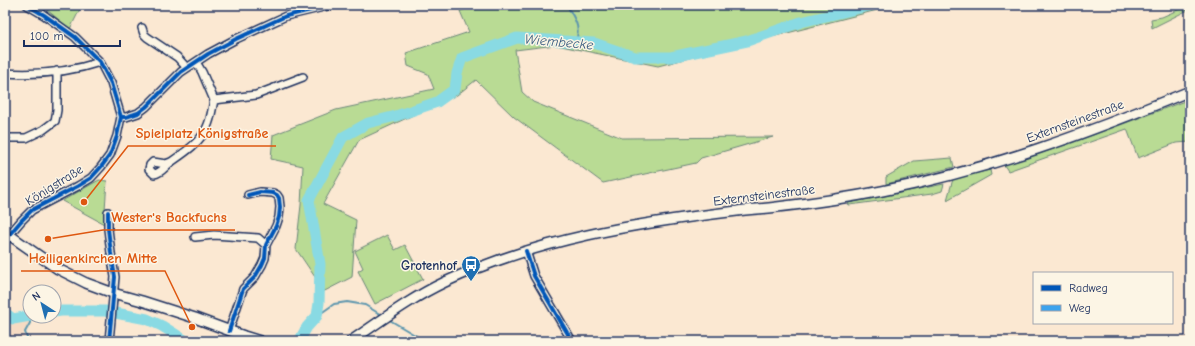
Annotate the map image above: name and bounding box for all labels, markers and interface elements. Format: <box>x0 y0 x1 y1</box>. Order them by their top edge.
scale bar <box>24 22 120 48</box>
text: 100 m <box>30 29 63 43</box>
water label: Wiembecke <box>524 31 594 53</box>
street label: Externsteinestraße <box>1024 96 1126 146</box>
callout: Spielplatz Königstraße <box>128 120 276 146</box>
text: Spielplatz Königstraße <box>136 125 268 142</box>
street label: Königstraße <box>22 161 86 209</box>
street label: Externsteinestraße <box>712 181 816 209</box>
callout: Wester's Backfuchs <box>103 204 235 230</box>
text: Wester's Backfuchs <box>111 209 227 226</box>
callout: Heiligenkirchen Mitte <box>21 245 165 271</box>
text: Heiligenkirchen Mitte <box>29 250 157 267</box>
bus stop icon: Grotenhof <box>460 254 482 282</box>
place label: Grotenhof <box>401 258 458 273</box>
legend <box>1033 272 1173 324</box>
text: Radweg <box>1069 281 1108 295</box>
north arrow <box>22 284 62 324</box>
text: N <box>30 289 43 304</box>
text: Weg <box>1069 301 1091 315</box>

